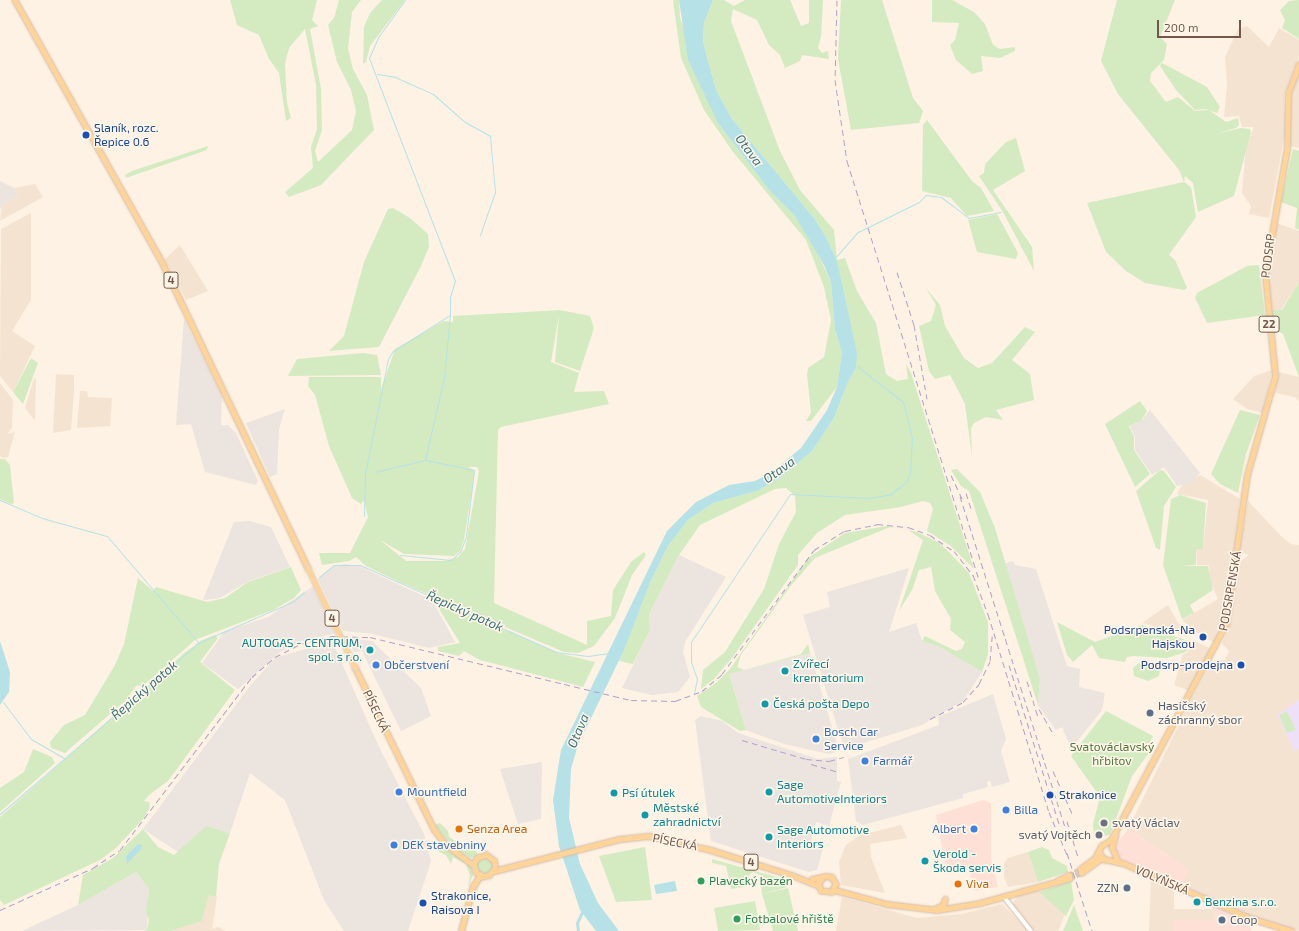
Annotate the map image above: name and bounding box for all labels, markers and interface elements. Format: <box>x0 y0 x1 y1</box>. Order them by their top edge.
scale bar <box>1159 12 1243 38</box>
text: 200 m <box>1164 20 1198 34</box>
place label: Slaník, rozc. Řepice 0.6 <box>94 121 159 149</box>
marker: Slaník, rozc. Řepice 0.6 <box>81 130 91 140</box>
water label: Otava <box>732 131 766 169</box>
street label: PODSRP <box>1258 233 1278 279</box>
road number: 4 <box>163 271 179 289</box>
road number: 22 <box>1258 315 1280 333</box>
water label: Otava <box>760 453 798 487</box>
street label: PODSRPENSKÁ <box>1216 550 1244 632</box>
water label: Řepický potok <box>424 587 506 635</box>
road number: 4 <box>324 609 340 627</box>
place label: Podsrpenská-Na Hajskou <box>1104 623 1195 651</box>
marker: Podsrpenská-Na Hajskou <box>1198 632 1208 642</box>
place label: AUTOGAS - CENTRUM, spol. s r.o. <box>242 636 362 664</box>
marker: AUTOGAS - CENTRUM, spol. s r.o. <box>365 645 375 655</box>
water label: Řepický potok <box>108 657 180 723</box>
place label: Zvířecí krematorium <box>793 657 864 685</box>
place label: Občerstvení <box>384 658 449 672</box>
place label: Podsrp-prodejna <box>1141 658 1233 672</box>
marker: Občerstvení <box>371 660 381 670</box>
marker: Podsrp-prodejna <box>1236 660 1246 670</box>
marker: Zvířecí krematorium <box>780 666 790 676</box>
street label: PÍSECKÁ <box>360 688 392 734</box>
place label: Česká pošta Depo <box>773 697 870 711</box>
marker: Česká pošta Depo <box>760 699 770 709</box>
place label: Hasičský záchranný sbor <box>1158 699 1242 727</box>
marker: Hasičský záchranný sbor <box>1145 708 1155 718</box>
water label: Otava <box>564 712 592 750</box>
place label: Bosch Car Service <box>824 725 878 753</box>
marker: Bosch Car Service <box>811 734 821 744</box>
park label: Svatováclavský hřbitov <box>1070 740 1154 768</box>
place label: Farmář <box>873 754 913 768</box>
marker: Farmář <box>860 756 870 766</box>
place label: Sage AutomotiveInteriors <box>777 778 887 806</box>
place label: Mountfield <box>407 785 467 799</box>
place label: Psí útulek <box>622 786 675 800</box>
marker: Mountfield <box>394 787 404 797</box>
marker: Sage AutomotiveInteriors <box>764 787 774 797</box>
marker: Psí útulek <box>609 788 619 798</box>
place label: Strakonice <box>1059 788 1117 802</box>
marker: Strakonice <box>1044 789 1056 801</box>
place label: Městské zahradnictví <box>653 801 721 829</box>
place label: Billa <box>1014 803 1038 817</box>
marker: Billa <box>1001 805 1011 815</box>
marker: Městské zahradnictví <box>640 810 650 820</box>
place label: svatý Václav <box>1112 816 1180 830</box>
marker: svatý Václav <box>1099 818 1109 828</box>
place label: Senza Area <box>467 822 528 836</box>
place label: Albert <box>932 822 966 836</box>
place label: Sage Automotive Interiors <box>777 823 869 851</box>
marker: Senza Area <box>454 824 464 834</box>
marker: Albert <box>969 824 979 834</box>
place label: svatý Vojtěch <box>1018 828 1091 842</box>
marker: svatý Vojtěch <box>1094 830 1104 840</box>
street label: PÍSECKÁ <box>652 831 698 853</box>
marker: Sage Automotive Interiors <box>764 832 774 842</box>
place label: DEK stavebniny <box>402 838 487 852</box>
marker: DEK stavebniny <box>389 840 399 850</box>
place label: Verold - Škoda servis <box>933 847 1001 875</box>
road number: 4 <box>743 853 759 871</box>
marker: Verold - Škoda servis <box>920 856 930 866</box>
street label: VOLYŇSKÁ <box>1133 862 1191 898</box>
place label: Plavecký bazén <box>709 874 793 888</box>
marker: Plavecký bazén <box>696 876 706 886</box>
place label: Viva <box>966 877 989 891</box>
marker: Viva <box>953 879 963 889</box>
place label: ZZN <box>1097 881 1119 895</box>
marker: ZZN <box>1122 883 1132 893</box>
place label: Strakonice, Raisova I <box>431 889 491 917</box>
place label: Benzina s.r.o. <box>1205 895 1277 909</box>
marker: Benzina s.r.o. <box>1192 897 1202 907</box>
marker: Strakonice, Raisova I <box>418 898 428 908</box>
place label: Fotbalové hřiště <box>745 912 834 926</box>
place label: Coop <box>1230 913 1257 927</box>
marker: Fotbalové hřiště <box>732 914 742 924</box>
marker: Coop <box>1217 915 1227 925</box>

